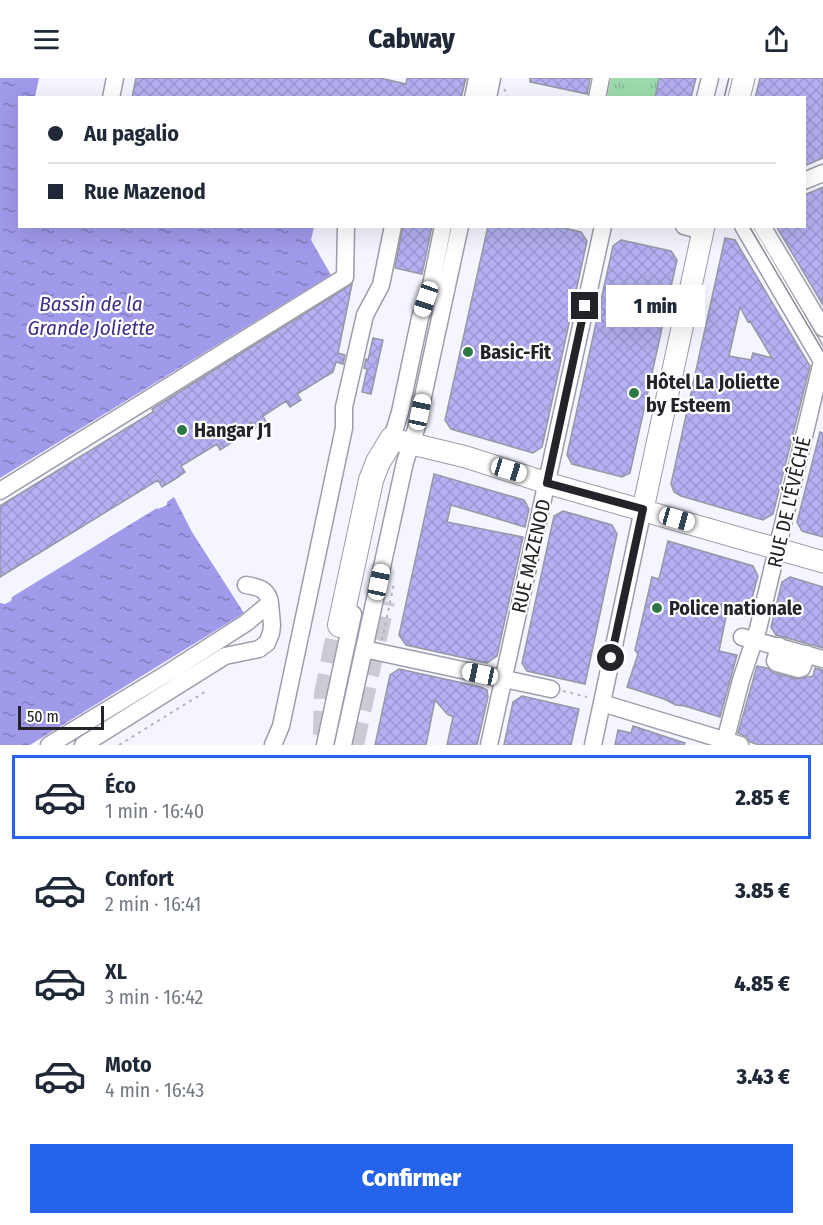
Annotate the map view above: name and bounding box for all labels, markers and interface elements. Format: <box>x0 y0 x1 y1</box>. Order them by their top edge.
icon: menu <box>30 23 63 56</box>
text: Cabway <box>368 23 455 55</box>
icon: share <box>760 23 793 56</box>
text: Au pagalio <box>84 120 179 147</box>
text: Rue Mazenod <box>84 178 206 205</box>
car <box>412 279 440 319</box>
callout: 1 min <box>606 285 705 327</box>
water label: Bassin de la Grande Joliette <box>27 291 155 341</box>
route end <box>571 292 598 319</box>
text: 1 min <box>634 294 677 318</box>
place label: Basic-Fit <box>480 340 552 364</box>
marker: Basic-Fit <box>461 345 475 359</box>
place label: Hôtel La Joliette by Esteem <box>646 370 780 417</box>
marker: Hôtel La Joliette by Esteem <box>627 386 641 400</box>
car <box>407 393 433 431</box>
place label: Hangar J1 <box>194 418 272 442</box>
marker: Hangar J1 <box>175 423 189 437</box>
street label: RUE DE L'ÉVÊCHÉ <box>762 434 816 570</box>
car <box>489 456 529 484</box>
street label: RUE MAZENOD <box>506 497 556 615</box>
car <box>657 505 697 533</box>
car <box>366 563 392 601</box>
place label: Police nationale <box>669 596 802 620</box>
marker: Police nationale <box>650 601 664 615</box>
route start <box>597 644 624 671</box>
car <box>461 661 499 687</box>
scale bar <box>18 703 104 730</box>
text: 50 m <box>27 707 59 726</box>
icon: car <box>33 770 87 824</box>
text: Éco <box>105 772 136 799</box>
text: 2.85 € <box>735 784 790 811</box>
text: 1 min · 16:40 <box>105 799 204 823</box>
icon: car <box>33 863 87 917</box>
text: Confort <box>105 865 174 892</box>
text: 3.85 € <box>735 877 790 904</box>
text: 2 min · 16:41 <box>105 892 201 916</box>
icon: car <box>33 956 87 1010</box>
text: XL <box>105 958 127 985</box>
text: 4.85 € <box>734 970 790 997</box>
text: 3 min · 16:42 <box>105 985 203 1009</box>
icon: car <box>33 1049 87 1103</box>
text: Moto <box>105 1051 152 1078</box>
text: 3.43 € <box>737 1063 790 1090</box>
text: 4 min · 16:43 <box>105 1078 204 1102</box>
button: Confirmer <box>30 1144 793 1213</box>

